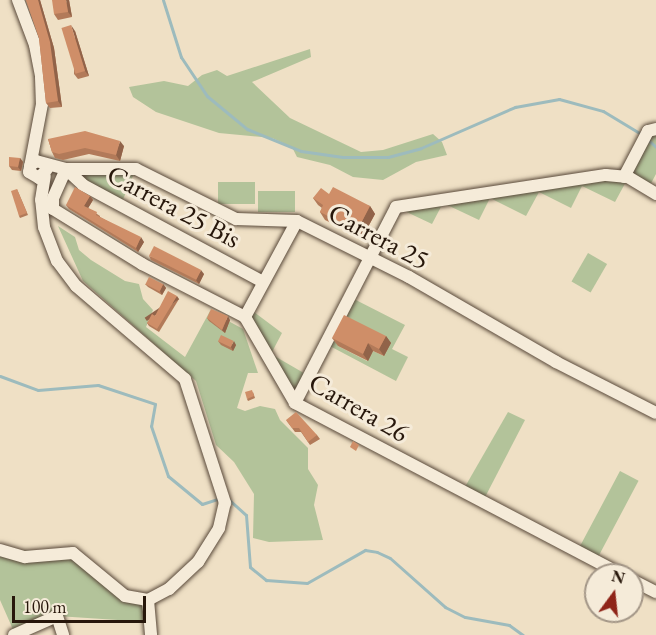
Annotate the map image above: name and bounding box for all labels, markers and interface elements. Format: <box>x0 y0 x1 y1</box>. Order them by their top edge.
street label: Carrera 25 Bis <box>102 157 246 255</box>
street label: Carrera 25 <box>323 196 435 276</box>
street label: Carrera 26 <box>303 366 415 448</box>
north arrow <box>584 563 644 623</box>
text: N <box>609 565 627 589</box>
scale bar <box>15 584 148 622</box>
text: 100 m <box>23 595 67 618</box>

